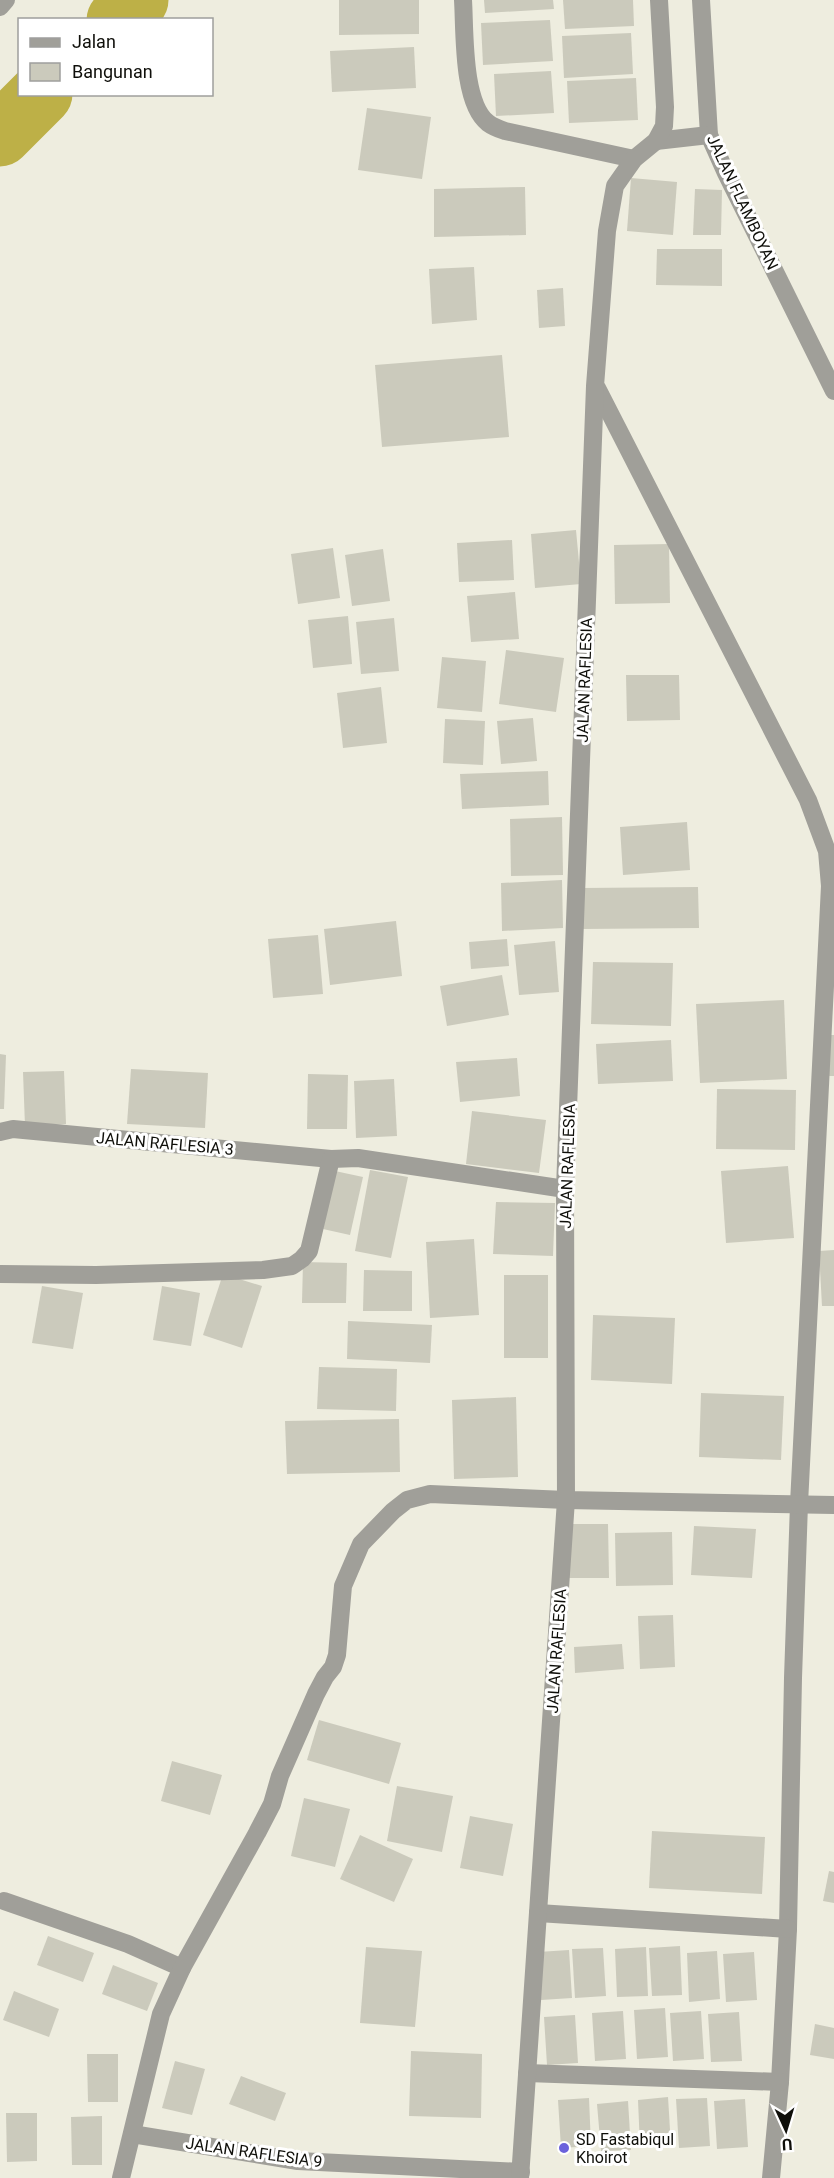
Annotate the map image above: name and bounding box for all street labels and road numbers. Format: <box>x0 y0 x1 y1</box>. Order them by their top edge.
street label: JALAN FLAMBOYAN <box>703 132 782 273</box>
street label: JALAN RAFLESIA <box>573 617 596 743</box>
street label: JALAN RAFLESIA <box>556 1103 579 1229</box>
street label: JALAN RAFLESIA 3 <box>95 1128 234 1159</box>
street label: JALAN RAFLESIA <box>543 1587 570 1714</box>
street label: JALAN RAFLESIA 9 <box>184 2133 324 2172</box>

